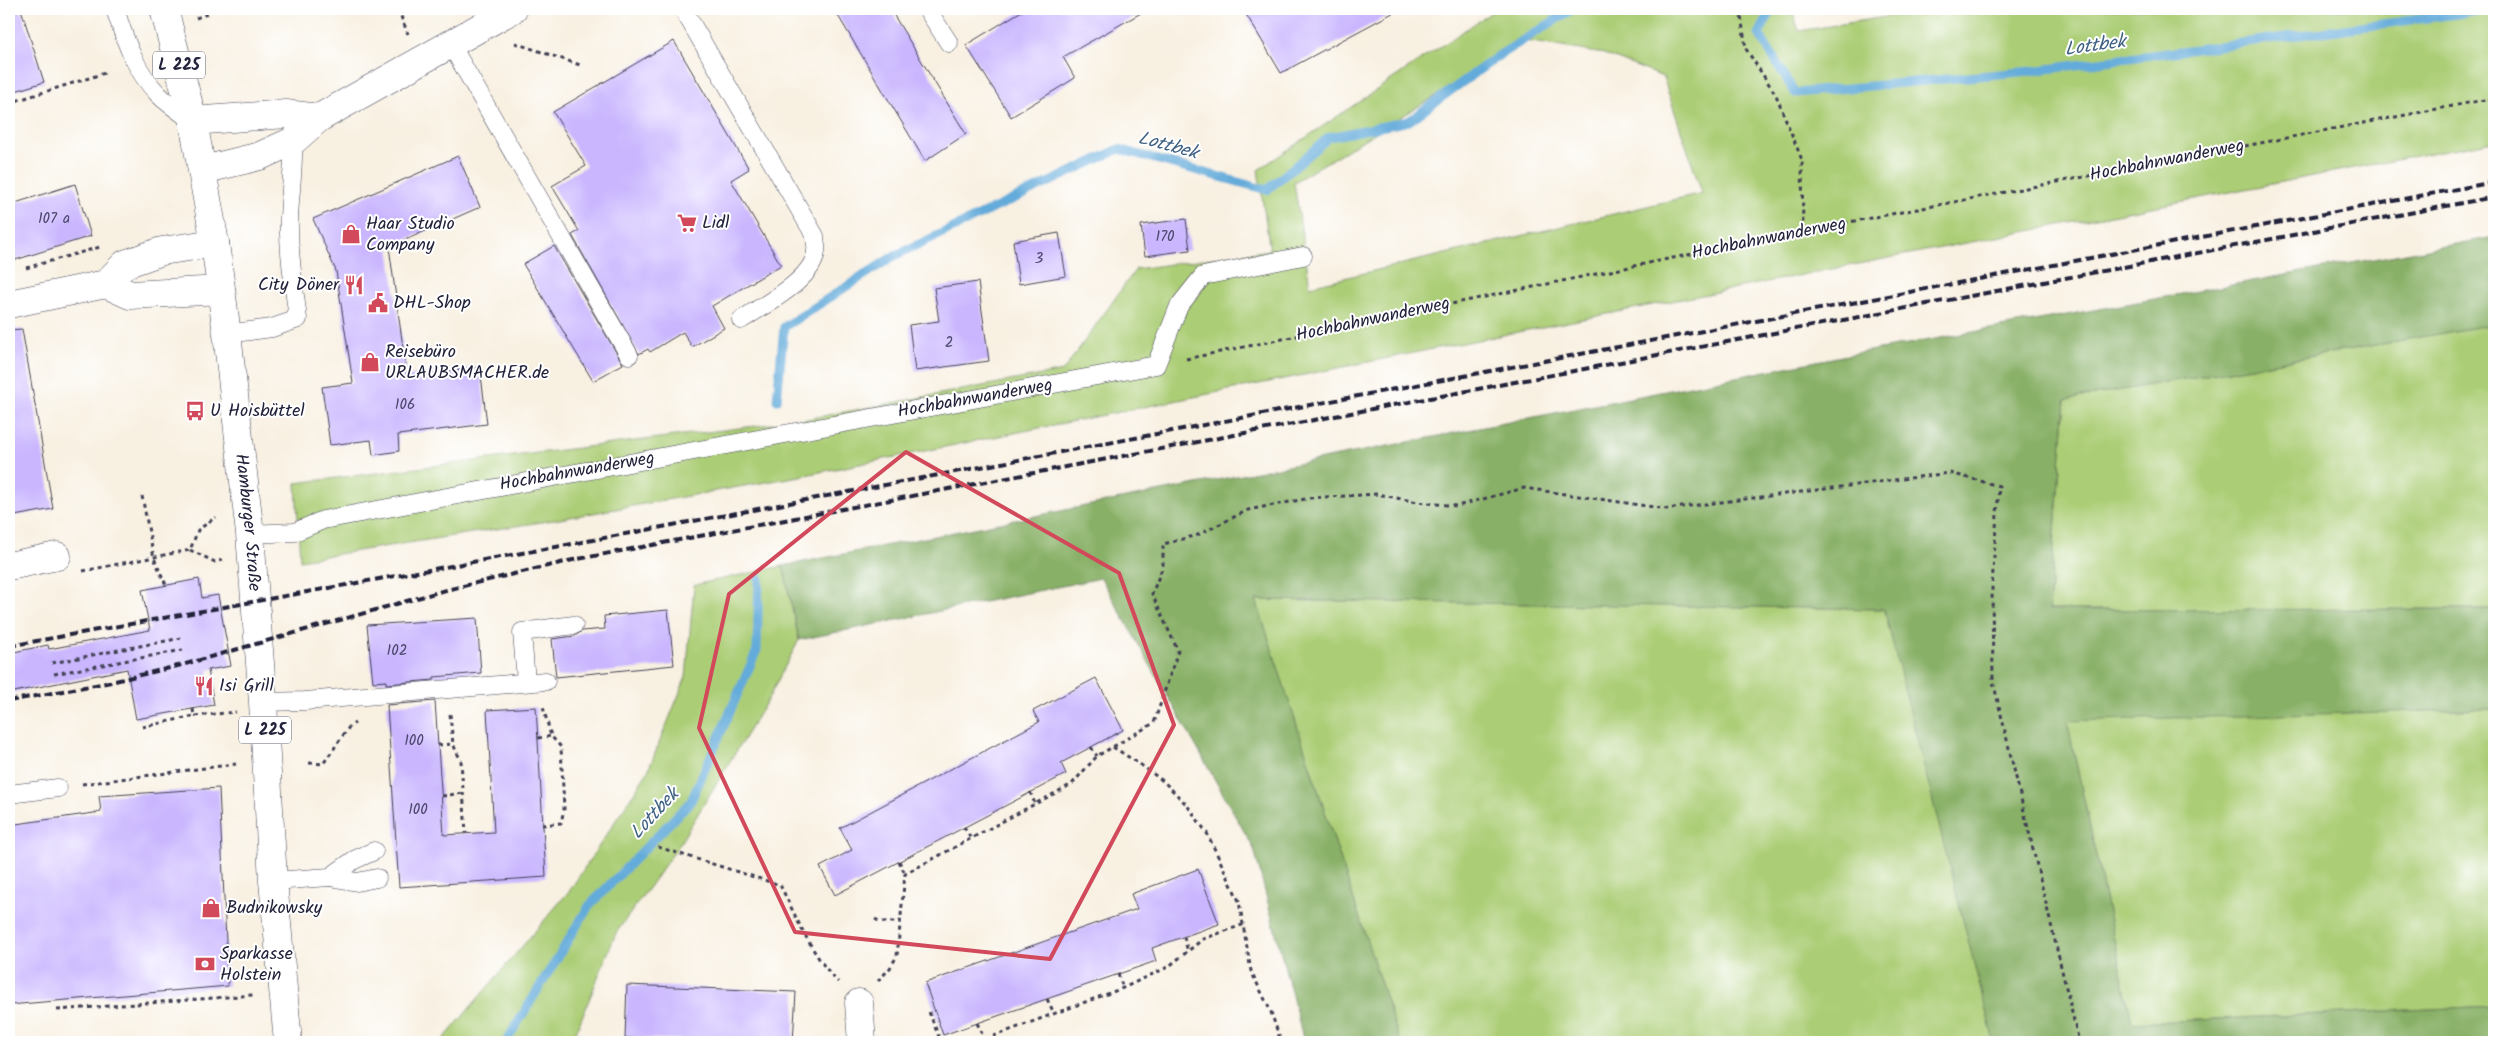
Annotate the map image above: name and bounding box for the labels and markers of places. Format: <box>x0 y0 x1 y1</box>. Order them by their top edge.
place label: Lidl <box>702 209 730 238</box>
place label: Haar Studio Company <box>366 210 455 260</box>
supermarket icon: Lidl <box>676 212 698 234</box>
shop icon: Haar Studio Company <box>340 223 362 245</box>
place label: City Döner <box>258 271 340 300</box>
restaurant icon: City Döner <box>343 274 365 296</box>
place label: DHL-Shop <box>393 289 471 318</box>
public building icon: DHL-Shop <box>367 292 389 314</box>
place label: Reisebüro URLAUBSMACHER.de <box>385 338 549 388</box>
shop icon: Reisebüro URLAUBSMACHER.de <box>359 351 381 373</box>
place label: U Hoisbüttel <box>210 397 305 426</box>
bus stop icon: U Hoisbüttel <box>184 400 206 422</box>
place label: Isi Grill <box>219 672 274 701</box>
restaurant icon: Isi Grill <box>193 675 215 697</box>
place label: Budnikowsky <box>226 894 323 923</box>
shop icon: Budnikowsky <box>200 897 222 919</box>
place label: Sparkasse Holstein <box>220 940 293 990</box>
bank icon: Sparkasse Holstein <box>194 953 216 975</box>

